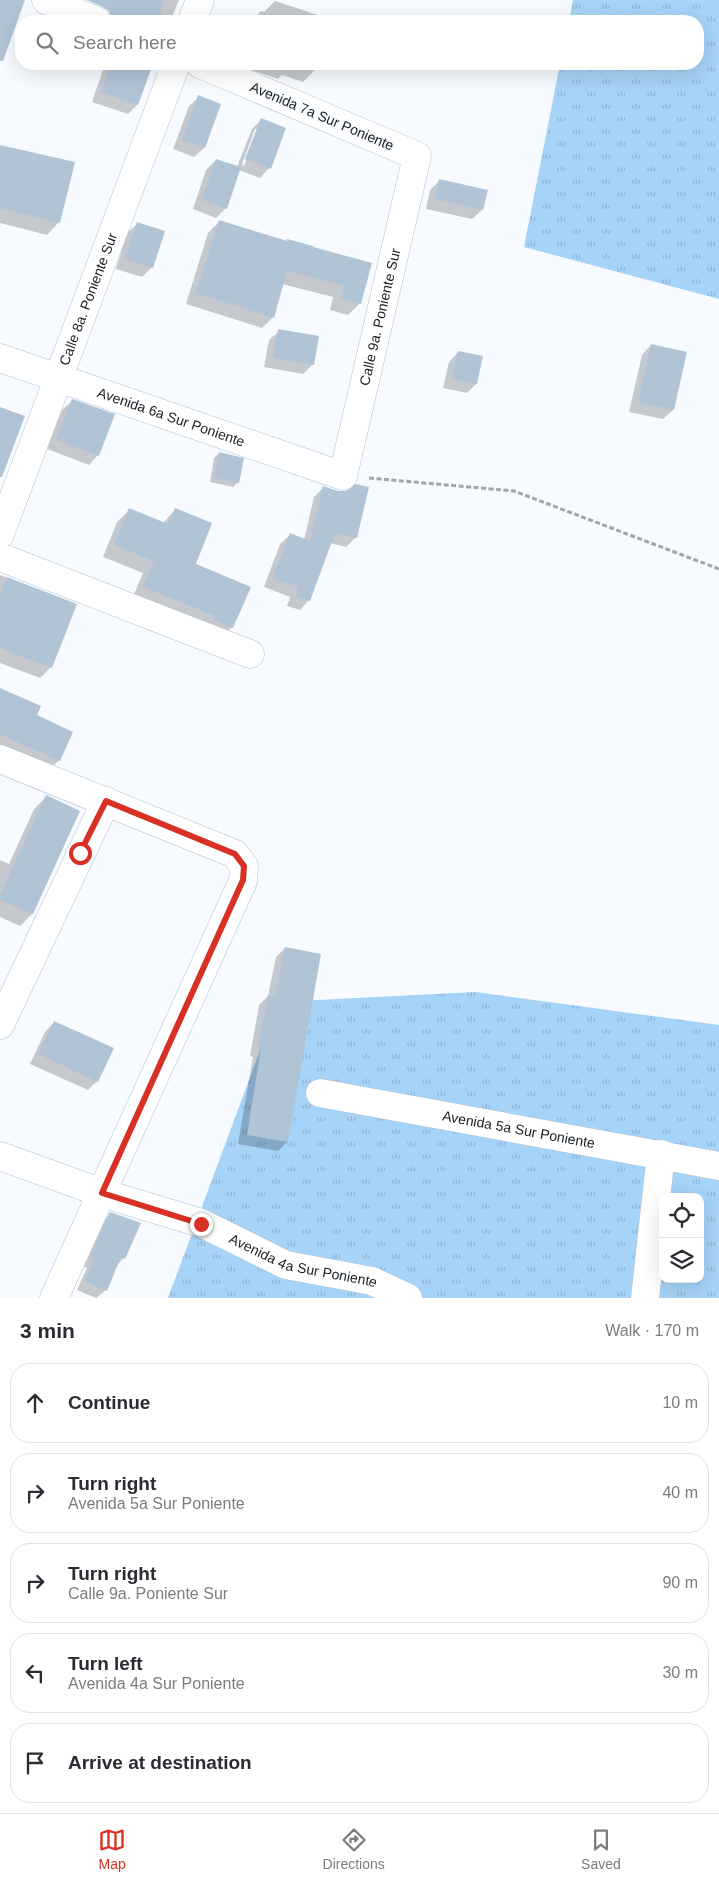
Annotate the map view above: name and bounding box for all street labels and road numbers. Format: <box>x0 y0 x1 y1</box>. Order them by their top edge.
street label: Avenida 7a Sur Poniente <box>248 78 396 154</box>
street label: Calle 8a. Poniente Sur <box>56 230 120 367</box>
street label: Calle 9a. Poniente Sur <box>356 246 403 387</box>
street label: Avenida 6a Sur Poniente <box>95 384 247 450</box>
street label: Avenida 5a Sur Poniente <box>441 1108 596 1151</box>
street label: Avenida 4a Sur Poniente <box>227 1230 380 1291</box>

